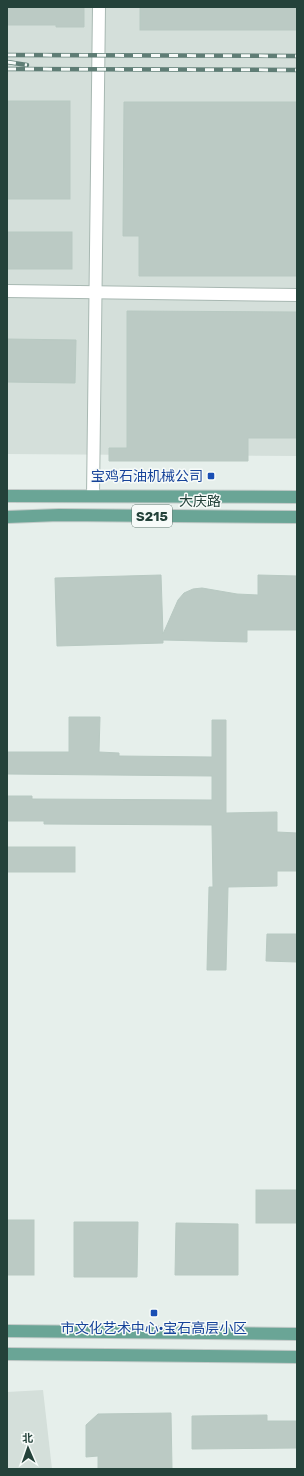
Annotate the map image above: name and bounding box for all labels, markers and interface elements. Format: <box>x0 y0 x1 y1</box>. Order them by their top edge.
place label: 宝鸡石油机械公司 <box>91 468 203 485</box>
marker: 宝鸡石油机械公司 <box>206 471 216 481</box>
street label: 大庆路 <box>179 493 221 510</box>
road number: S215 <box>132 505 172 527</box>
marker: 市文化艺术中心·宝石高层小区 <box>149 1308 159 1318</box>
place label: 市文化艺术中心·宝石高层小区 <box>61 1320 247 1337</box>
north arrow <box>8 1428 48 1468</box>
text: 北 <box>22 1432 33 1445</box>

